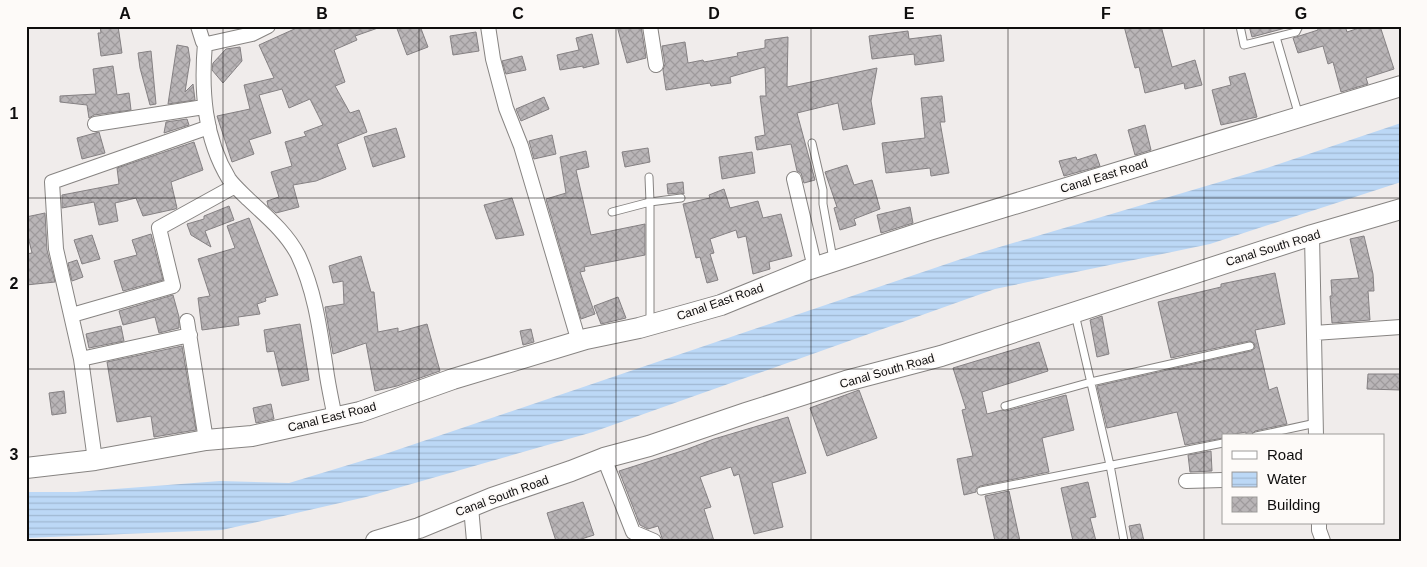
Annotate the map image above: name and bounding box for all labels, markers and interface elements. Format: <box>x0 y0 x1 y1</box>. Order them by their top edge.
text: A <box>119 5 131 22</box>
text: B <box>316 5 328 22</box>
text: C <box>512 5 524 22</box>
text: D <box>708 5 720 22</box>
text: E <box>904 5 915 22</box>
text: F <box>1101 5 1111 22</box>
text: G <box>1295 5 1307 22</box>
text: 1 <box>10 105 19 122</box>
street label: Canal East Road <box>1059 156 1149 196</box>
street label: Canal South Road <box>1224 227 1322 269</box>
text: 2 <box>10 275 19 292</box>
street label: Canal East Road <box>675 281 765 323</box>
street label: Canal South Road <box>838 351 936 391</box>
street label: Canal East Road <box>286 399 378 435</box>
legend <box>1222 434 1384 524</box>
text: 3 <box>10 446 19 463</box>
text: Road <box>1267 446 1303 463</box>
text: Water <box>1267 470 1306 487</box>
street label: Canal South Road <box>454 473 550 519</box>
text: Building <box>1267 496 1320 513</box>

